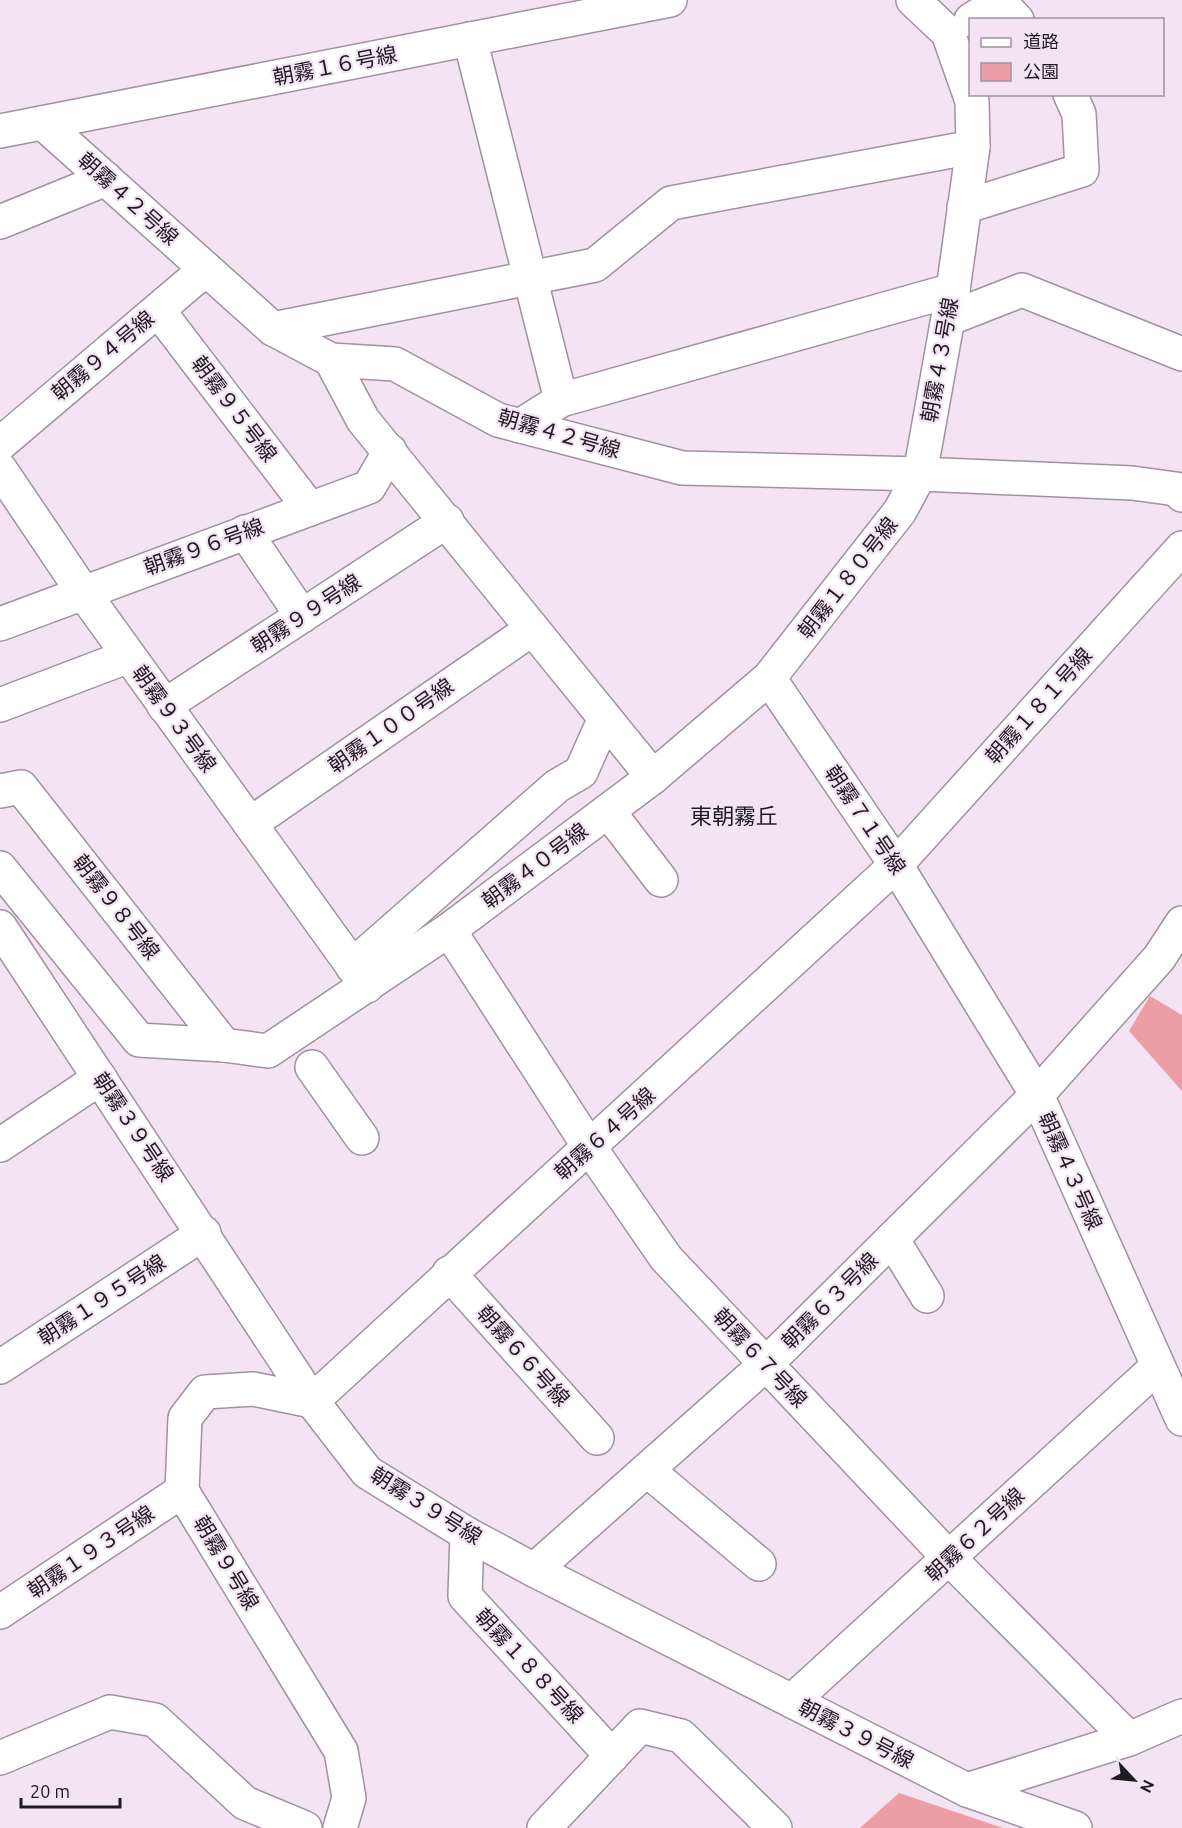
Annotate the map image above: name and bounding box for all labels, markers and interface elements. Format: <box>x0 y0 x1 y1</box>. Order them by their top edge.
legend <box>969 18 1164 96</box>
text: 道路 <box>1023 31 1059 51</box>
street label: 朝霧１６号線 <box>271 41 399 89</box>
text: 公園 <box>1023 61 1059 81</box>
street label: 朝霧４２号線 <box>74 147 184 249</box>
street label: 朝霧４３号線 <box>916 296 962 424</box>
street label: 朝霧９４号線 <box>46 306 158 405</box>
street label: 朝霧９５号線 <box>187 351 282 466</box>
street label: 朝霧４２号線 <box>495 404 623 462</box>
street label: 朝霧１８０号線 <box>793 512 902 643</box>
street label: 朝霧９６号線 <box>140 513 267 579</box>
street label: 朝霧９９号線 <box>246 569 365 658</box>
street label: 朝霧１８１号線 <box>980 643 1096 768</box>
street label: 朝霧９３号線 <box>128 660 222 776</box>
street label: 朝霧１００号線 <box>323 673 458 777</box>
street label: 朝霧７１号線 <box>821 761 911 878</box>
district label: 東朝霧丘 <box>690 803 778 828</box>
street label: 朝霧４０号線 <box>477 818 592 913</box>
street label: 朝霧９８号線 <box>69 849 165 963</box>
street label: 朝霧３９号線 <box>89 1068 179 1185</box>
street label: 朝霧６４号線 <box>549 1082 659 1184</box>
street label: 朝霧４３号線 <box>1034 1108 1108 1233</box>
street label: 朝霧６３号線 <box>776 1247 882 1353</box>
street label: 朝霧１９５号線 <box>33 1249 170 1349</box>
street label: 朝霧６６号線 <box>473 1300 575 1410</box>
street label: 朝霧６７号線 <box>709 1303 812 1412</box>
street label: 朝霧３９号線 <box>367 1462 486 1549</box>
street label: 朝霧６２号線 <box>920 1483 1029 1586</box>
street label: 朝霧１９３号線 <box>23 1500 158 1602</box>
street label: 朝霧９号線 <box>190 1511 264 1614</box>
street label: 朝霧１８８号線 <box>471 1603 589 1727</box>
street label: 朝霧３９号線 <box>795 1694 918 1772</box>
north arrow <box>1104 1750 1164 1810</box>
scale bar <box>21 1771 120 1809</box>
text: N <box>1137 1777 1158 1796</box>
text: 20 m <box>30 1781 70 1801</box>

